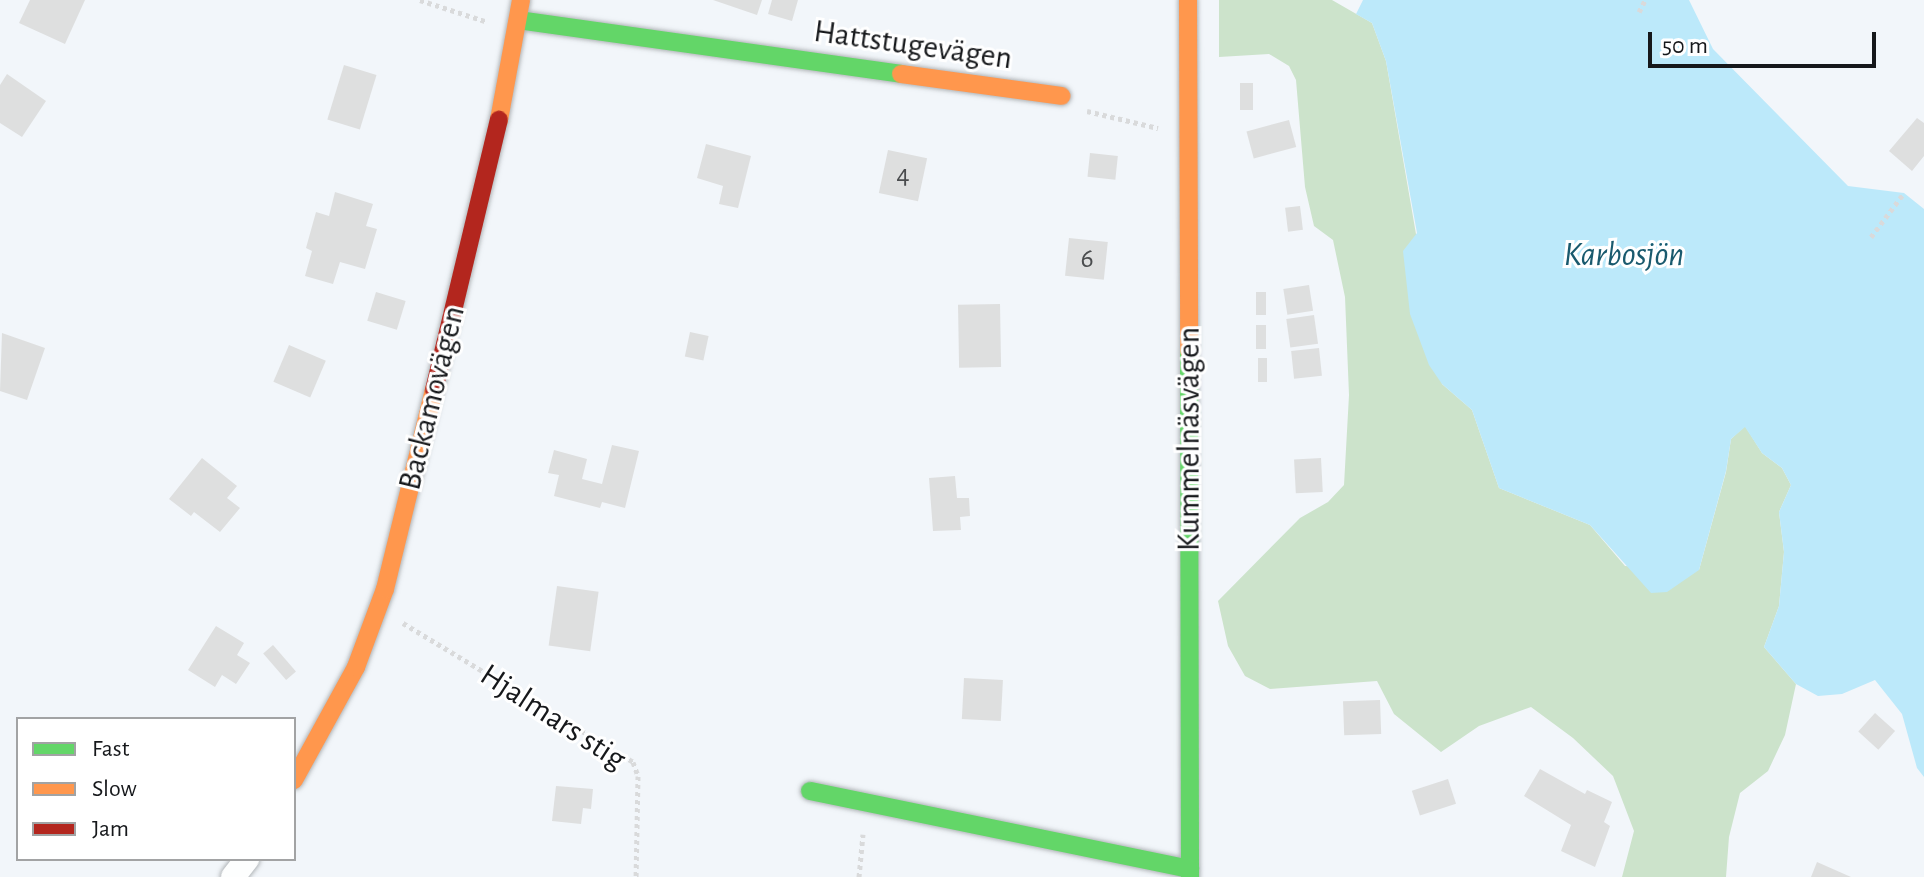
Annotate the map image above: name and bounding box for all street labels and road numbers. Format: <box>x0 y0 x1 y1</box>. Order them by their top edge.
street label: Hattstugevägen <box>811 12 1015 78</box>
street label: Backamovägen <box>391 302 473 494</box>
street label: Kummelnäsvägen <box>1170 327 1208 551</box>
street label: Hjalmars stig <box>473 656 633 778</box>

